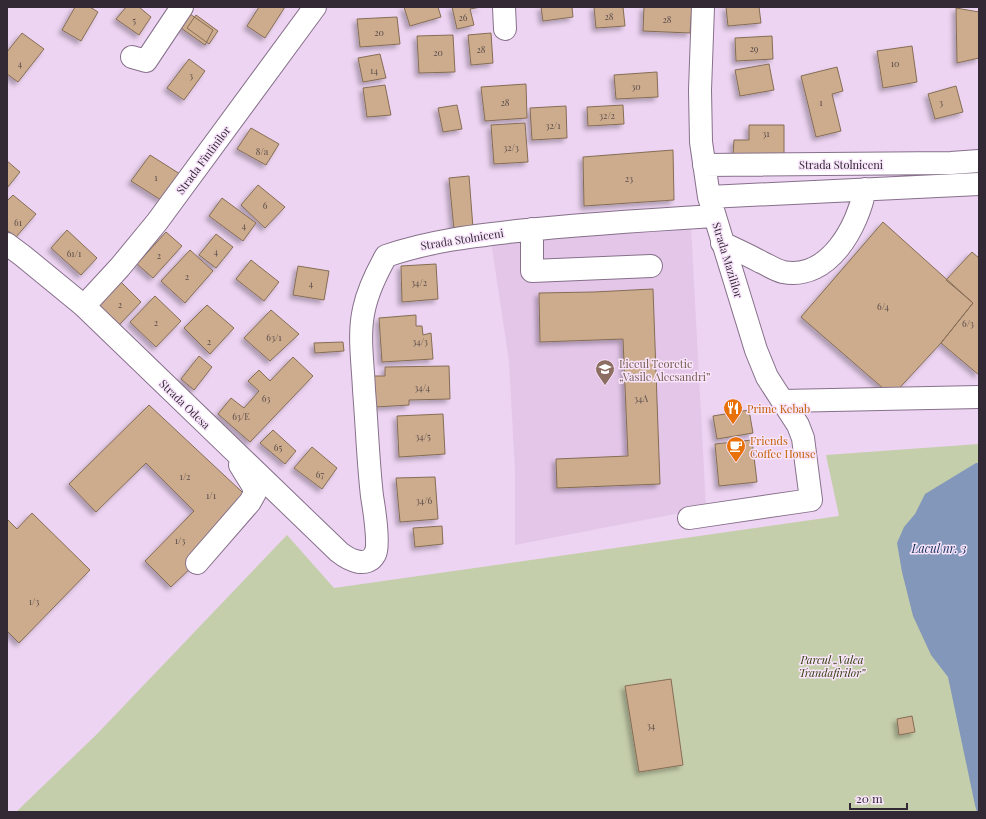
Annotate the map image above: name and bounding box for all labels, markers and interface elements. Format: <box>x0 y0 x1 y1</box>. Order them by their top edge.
house number: 28 <box>605 10 614 22</box>
house number: 26 <box>459 11 468 23</box>
house number: 28 <box>663 13 672 25</box>
house number: 5 <box>132 14 136 26</box>
house number: 20 <box>374 26 384 38</box>
house number: 29 <box>750 42 759 54</box>
house number: 28 <box>477 43 486 55</box>
house number: 20 <box>433 46 443 58</box>
house number: 4 <box>18 57 23 69</box>
house number: 10 <box>891 57 899 69</box>
house number: 14 <box>370 64 378 76</box>
house number: 3 <box>189 69 193 81</box>
house number: 30 <box>631 80 641 92</box>
house number: 28 <box>501 96 510 108</box>
house number: 1 <box>819 96 823 108</box>
house number: 3 <box>939 96 943 108</box>
house number: 32/2 <box>599 109 615 121</box>
house number: 32/1 <box>545 119 561 131</box>
street label: Strada Fîntînilor <box>172 123 234 197</box>
house number: 31 <box>762 127 770 139</box>
house number: 32/3 <box>503 141 519 153</box>
house number: 8/a <box>256 145 269 157</box>
street label: Strada Stolniceni <box>799 157 883 172</box>
house number: 1 <box>154 171 158 183</box>
house number: 23 <box>625 172 633 184</box>
house number: 6 <box>263 199 268 211</box>
house number: 61 <box>14 216 23 228</box>
house number: 4 <box>242 219 247 231</box>
street label: Strada Mazililor <box>709 220 747 300</box>
street label: Strada Stolniceni <box>419 225 505 253</box>
house number: 4 <box>214 245 219 257</box>
house number: 61/1 <box>67 247 82 259</box>
house number: 2 <box>157 249 161 261</box>
house number: 2 <box>185 270 189 282</box>
house number: 34/2 <box>411 276 427 288</box>
house number: 4 <box>309 277 314 289</box>
house number: 2 <box>118 298 122 310</box>
house number: 6/4 <box>877 300 889 312</box>
house number: 2 <box>154 316 158 328</box>
house number: 6/3 <box>962 317 974 329</box>
house number: 63/1 <box>266 331 282 343</box>
house number: 2 <box>207 335 211 347</box>
house number: 34/3 <box>412 335 428 347</box>
place label: Liceul Teoretic „Vasile Alecsandri” <box>619 356 711 384</box>
school or university icon: Liceul Teoretic „Vasile Alecsandri” <box>594 358 616 386</box>
street label: Strada Odesa <box>156 376 214 432</box>
house number: 34/4 <box>414 381 430 393</box>
house number: 63 <box>262 392 270 404</box>
house number: 34A <box>634 392 648 404</box>
restaurant icon: Prime Kebab <box>722 397 744 425</box>
place label: Prime Kebab <box>747 401 810 416</box>
house number: 63/E <box>232 410 250 422</box>
house number: 34/5 <box>415 430 431 442</box>
place label: Friends Coffee House <box>750 433 816 461</box>
cafe icon: Friends Coffee House <box>725 435 747 463</box>
house number: 65 <box>274 441 282 453</box>
house number: 67 <box>316 468 324 480</box>
house number: 1/2 <box>180 470 190 482</box>
house number: 1/1 <box>206 489 217 501</box>
house number: 34/6 <box>416 494 433 506</box>
house number: 1/3 <box>175 534 185 546</box>
water label: Lacul nr. 3 <box>910 540 967 556</box>
house number: 1/3 <box>29 595 39 607</box>
park label: Parcul „Valea Trandafirilor” <box>799 652 866 680</box>
house number: 34 <box>647 719 656 731</box>
scale bar <box>850 785 907 811</box>
text: 20 m <box>856 790 883 806</box>

